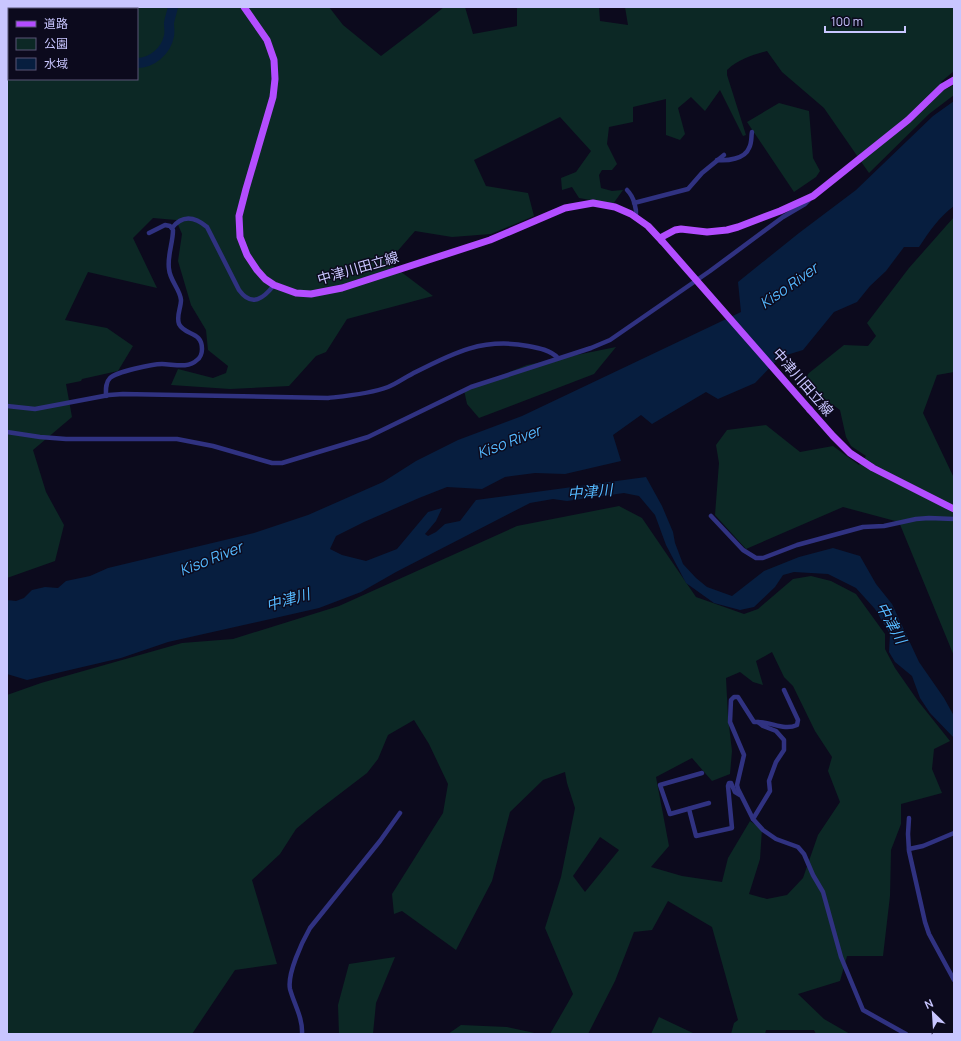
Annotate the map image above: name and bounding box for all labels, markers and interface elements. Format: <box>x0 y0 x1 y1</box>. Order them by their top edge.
legend <box>8 8 138 80</box>
scale bar <box>825 8 905 34</box>
text: 100 m <box>831 13 863 30</box>
text: 道路 <box>44 15 68 32</box>
text: 公園 <box>44 35 68 52</box>
text: 水域 <box>44 55 68 72</box>
street label: 中津川田立線 <box>315 247 401 288</box>
water label: Kiso River <box>755 256 824 313</box>
street label: 中津川田立線 <box>769 344 838 420</box>
water label: Kiso River <box>474 419 546 463</box>
water label: 中津川 <box>567 479 615 504</box>
water label: Kiso River <box>176 535 248 581</box>
water label: 中津川 <box>263 583 314 616</box>
water label: 中津川 <box>871 598 912 649</box>
north arrow <box>913 993 953 1033</box>
text: N <box>922 995 935 1012</box>

